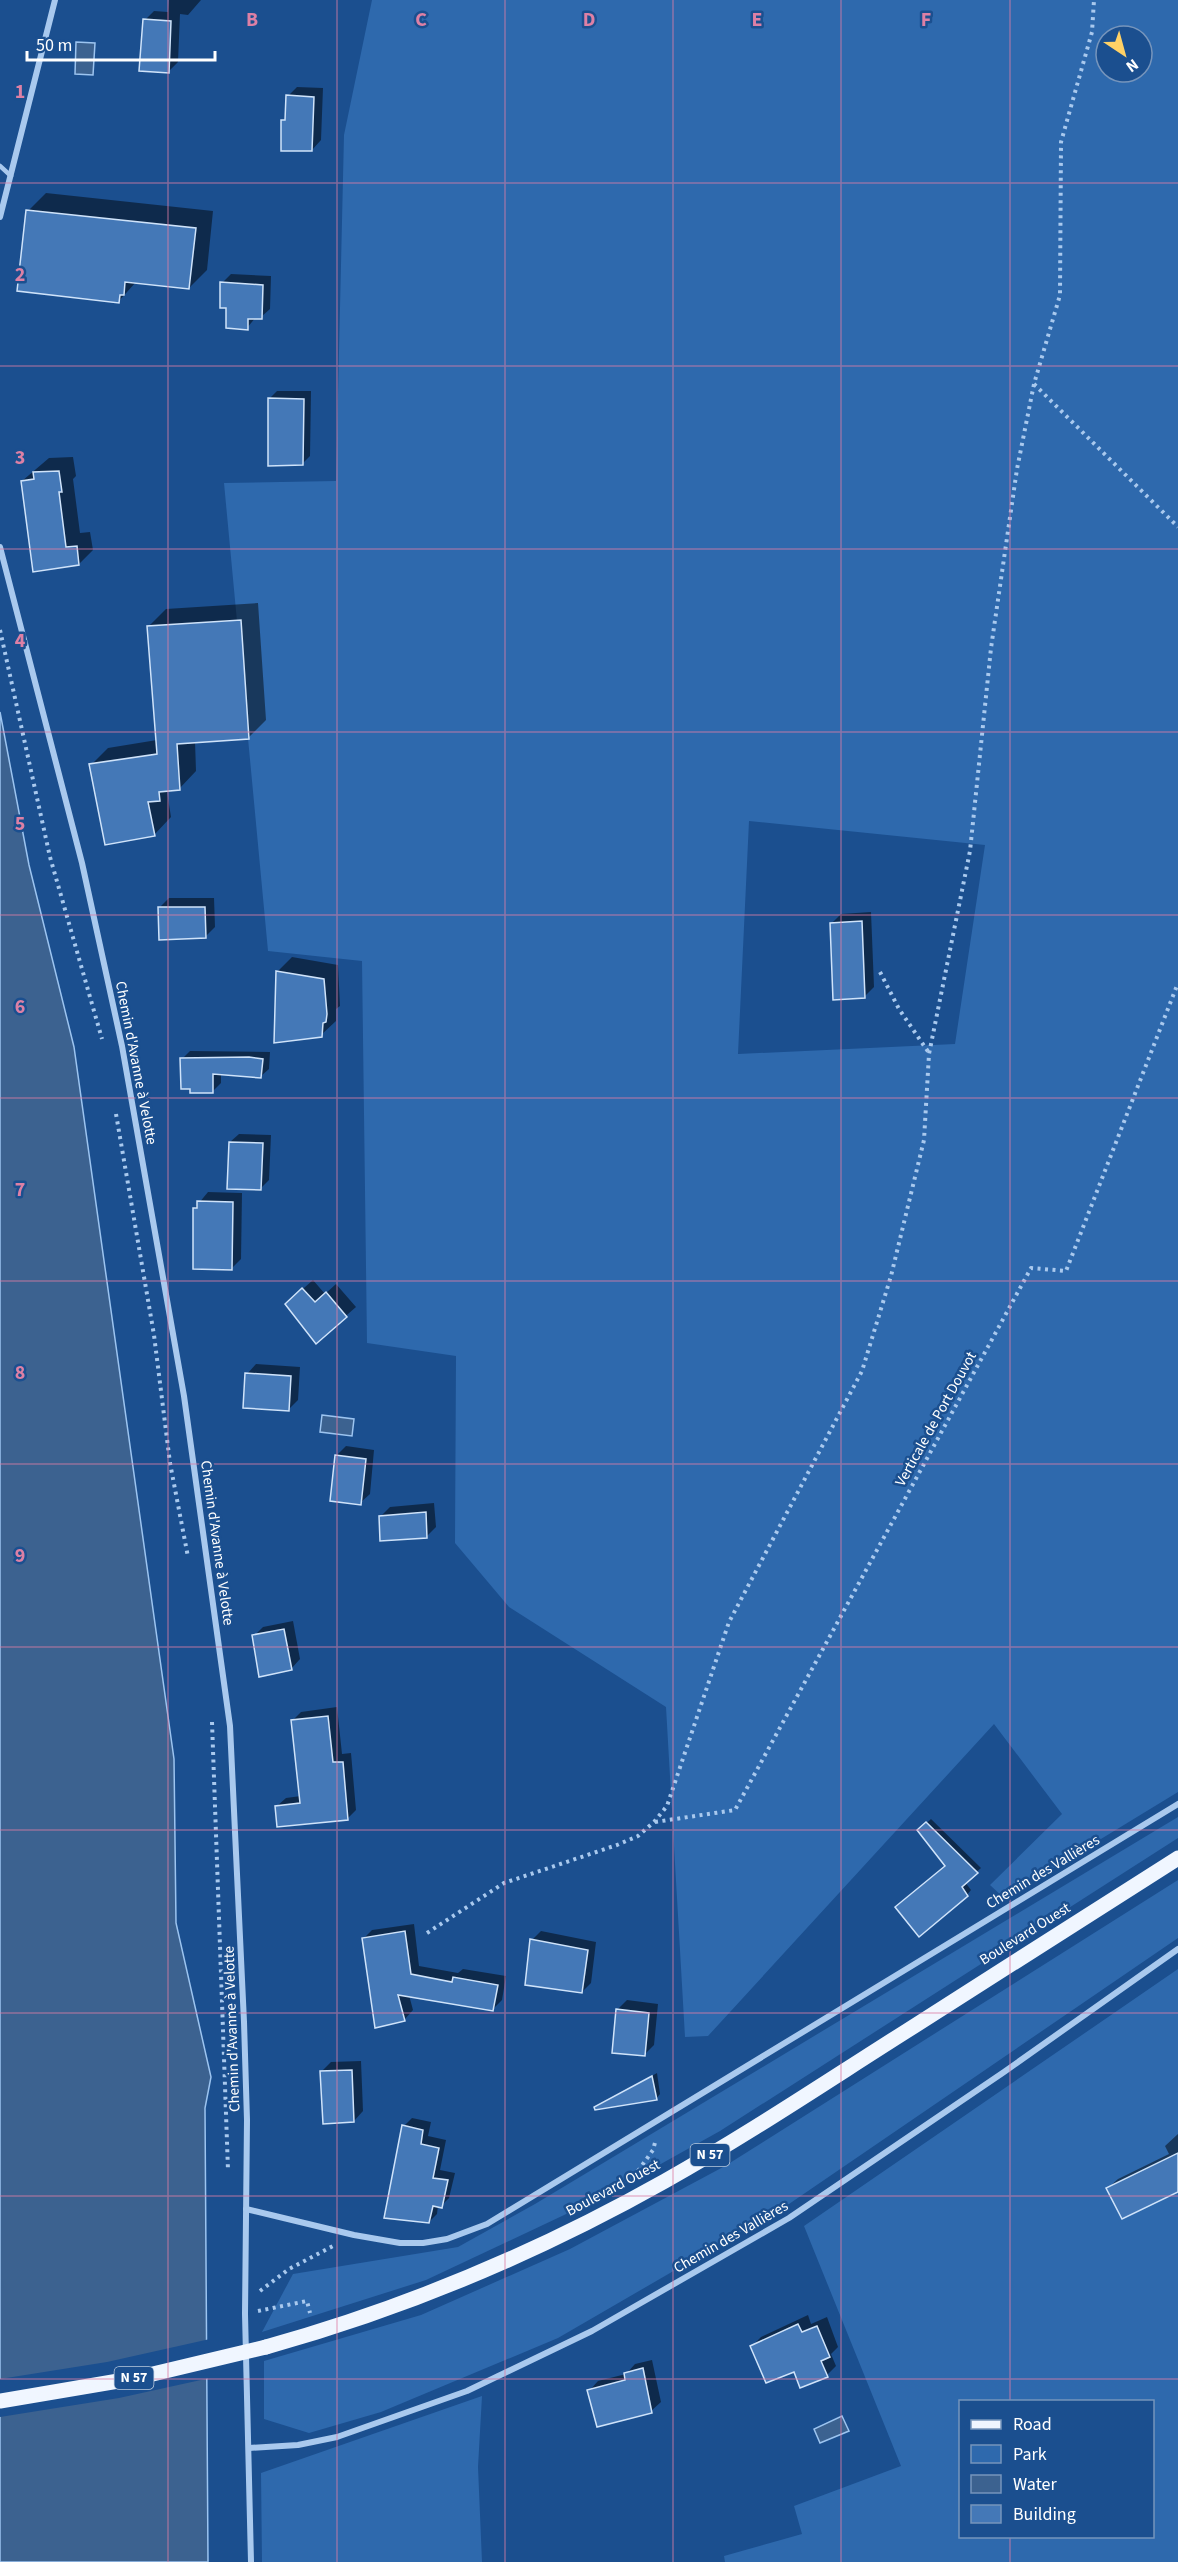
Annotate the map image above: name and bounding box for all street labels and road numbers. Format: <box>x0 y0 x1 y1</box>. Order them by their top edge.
street label: Chemin d'Avanne à Velotte <box>110 979 162 1147</box>
street label: Verticale de Port Douvot <box>890 1348 982 1490</box>
street label: Chemin d'Avanne à Velotte <box>195 1459 239 1627</box>
street label: Chemin des Vallières <box>982 1830 1104 1914</box>
street label: Boulevard Ouest <box>975 1898 1075 1970</box>
street label: Chemin d'Avanne à Velotte <box>219 1946 245 2112</box>
road number: N 57 <box>690 2144 730 2166</box>
street label: Boulevard Ouest <box>562 2154 664 2222</box>
street label: Chemin des Vallières <box>670 2196 792 2278</box>
road number: N 57 <box>114 2367 154 2389</box>

